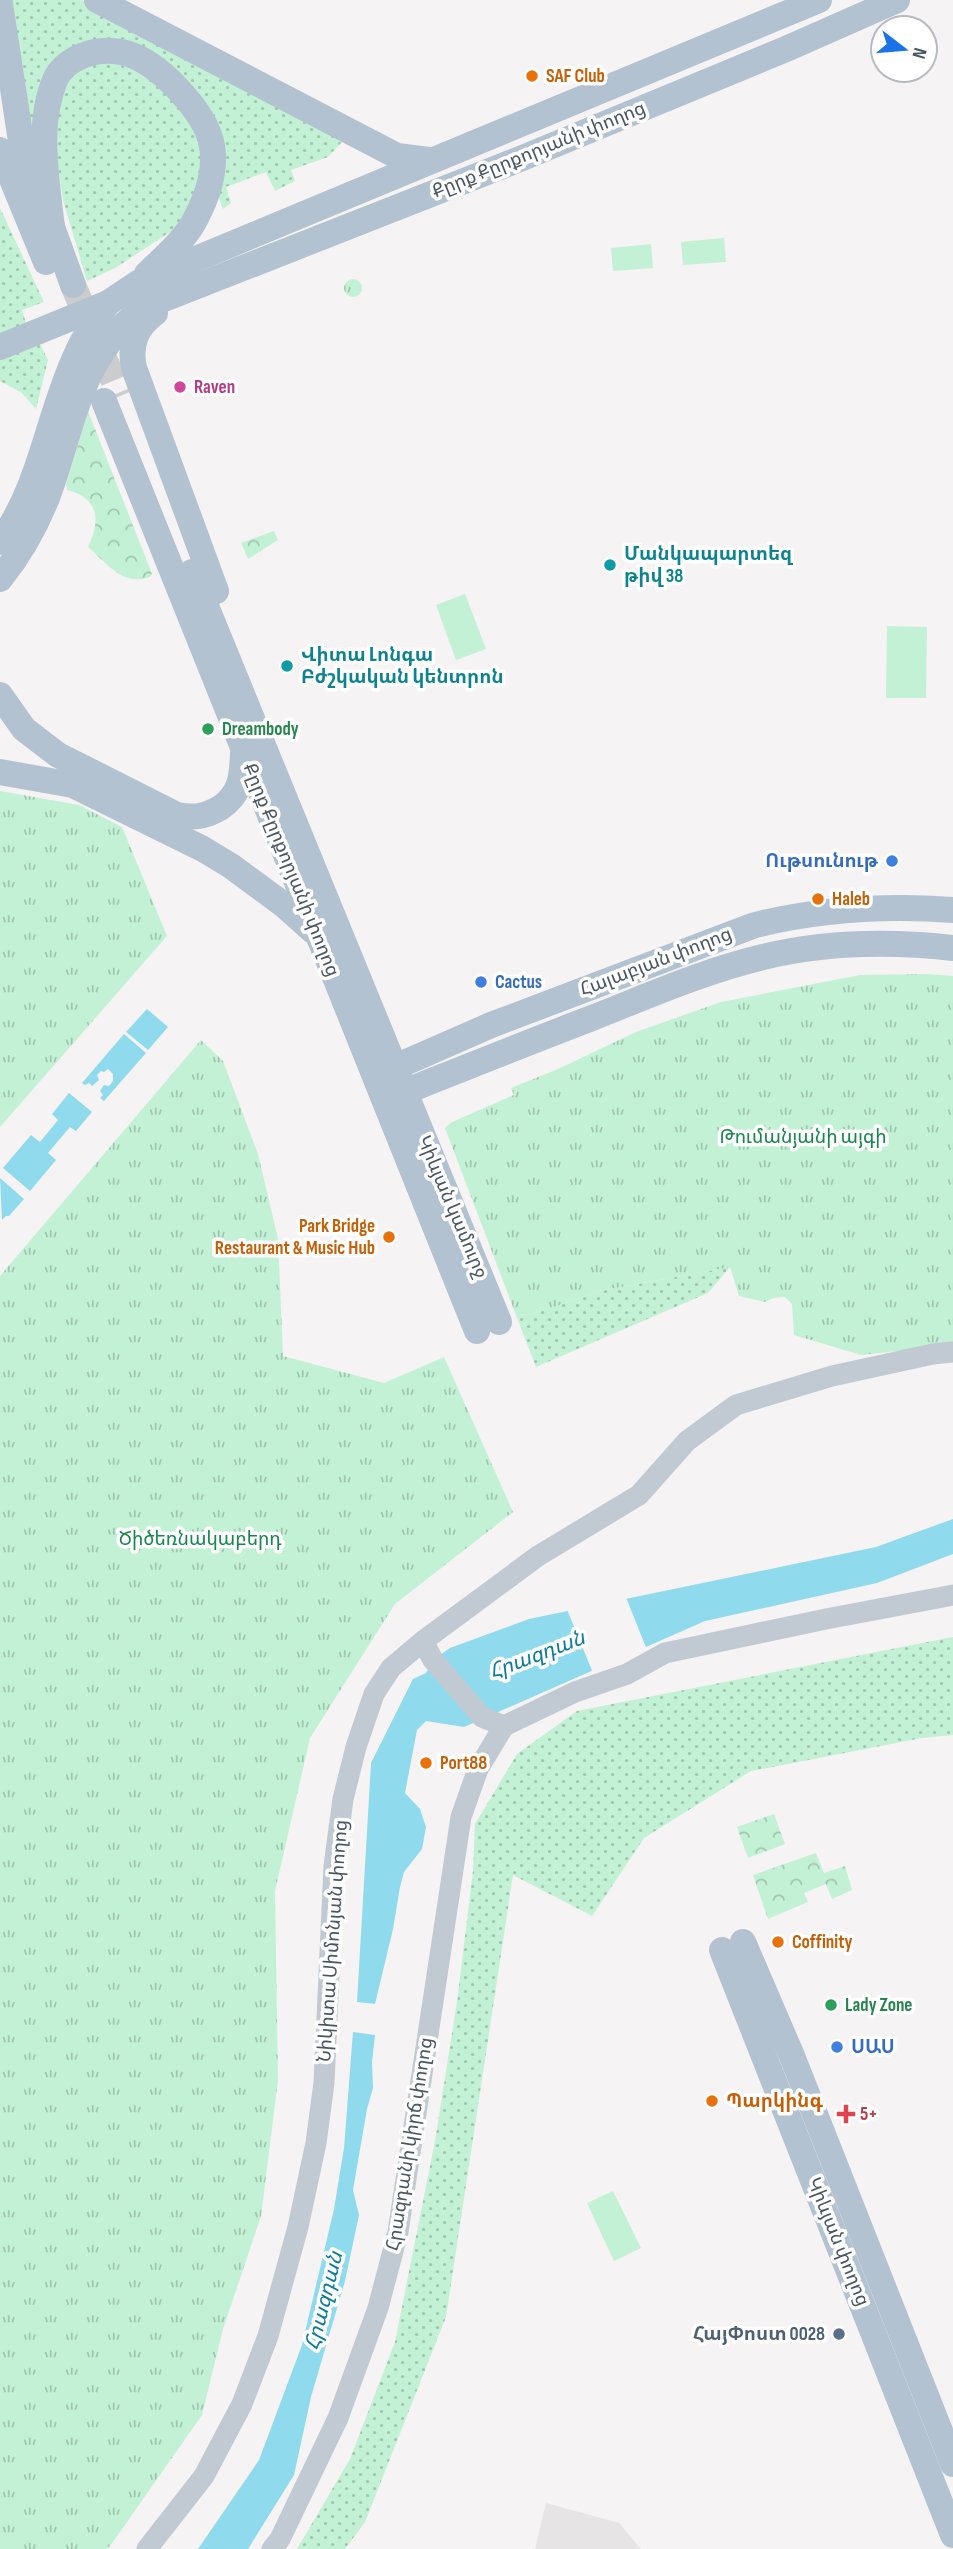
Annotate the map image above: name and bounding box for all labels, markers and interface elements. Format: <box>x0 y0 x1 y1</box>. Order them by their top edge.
north arrow <box>869 14 939 84</box>
text: N <box>906 45 931 61</box>
place label: SAF Club <box>546 65 605 88</box>
marker: SAF Club <box>524 68 540 84</box>
street label: Քըրք Քըրքորյանի փողոց <box>429 97 649 203</box>
place label: Raven <box>194 376 235 399</box>
marker: Raven <box>172 379 188 395</box>
place label: Մանկապարտեզ թիվ 38 <box>624 543 793 588</box>
marker: Մանկապարտեզ թիվ 38 <box>602 557 618 573</box>
place label: Վիտա Լոնգա Բժշկական կենտրոն <box>301 644 504 689</box>
marker: Վիտա Լոնգա Բժշկական կենտրոն <box>279 658 295 674</box>
place label: Dreambody <box>222 718 299 741</box>
marker: Dreambody <box>200 721 216 737</box>
street label: Քըրք Քըրքորյանի փողոց <box>238 760 344 980</box>
place label: Ութսունութ <box>765 850 879 873</box>
marker: Ութսունութ <box>884 853 900 869</box>
place label: Haleb <box>832 888 870 911</box>
marker: Haleb <box>810 891 826 907</box>
street label: Հալաբյան փողոց <box>577 922 735 1002</box>
place label: Cactus <box>495 971 542 994</box>
marker: Cactus <box>473 974 489 990</box>
park label: Թումանյանի այգի <box>719 1126 887 1149</box>
street label: Կիևյան կամուրջ <box>412 1132 492 1282</box>
place label: Park Bridge Restaurant & Music Hub <box>215 1215 375 1260</box>
marker: Park Bridge Restaurant & Music Hub <box>381 1229 397 1245</box>
park label: Ծիծեռնակաբերդ <box>118 1528 282 1551</box>
water label: Հրազդան <box>486 1625 590 1685</box>
place label: Port88 <box>440 1752 487 1775</box>
marker: Port88 <box>418 1755 434 1771</box>
street label: Նիկիտա Սիմոնյան փողոց <box>313 1819 353 2063</box>
place label: Coffinity <box>792 1931 853 1954</box>
marker: Coffinity <box>770 1934 786 1950</box>
place label: Lady Zone <box>845 1994 912 2017</box>
marker: Lady Zone <box>823 1997 839 2013</box>
street label: Հրազդանի կիրճ փողոց <box>382 2036 438 2252</box>
place label: ՍԱՍ <box>851 2036 895 2059</box>
marker: ՍԱՍ <box>829 2039 845 2055</box>
place label: Պարկինգ <box>726 2090 823 2113</box>
marker: Պարկինգ <box>704 2093 720 2109</box>
place label: 5+ <box>860 2103 878 2126</box>
marker: 5+ <box>838 2106 854 2122</box>
street label: Կիևյան փողոց <box>802 2174 874 2310</box>
water label: Հրազդան <box>300 2248 349 2353</box>
place label: ՀայՓոստ 0028 <box>693 2323 825 2346</box>
marker: ՀայՓոստ 0028 <box>831 2326 847 2342</box>

